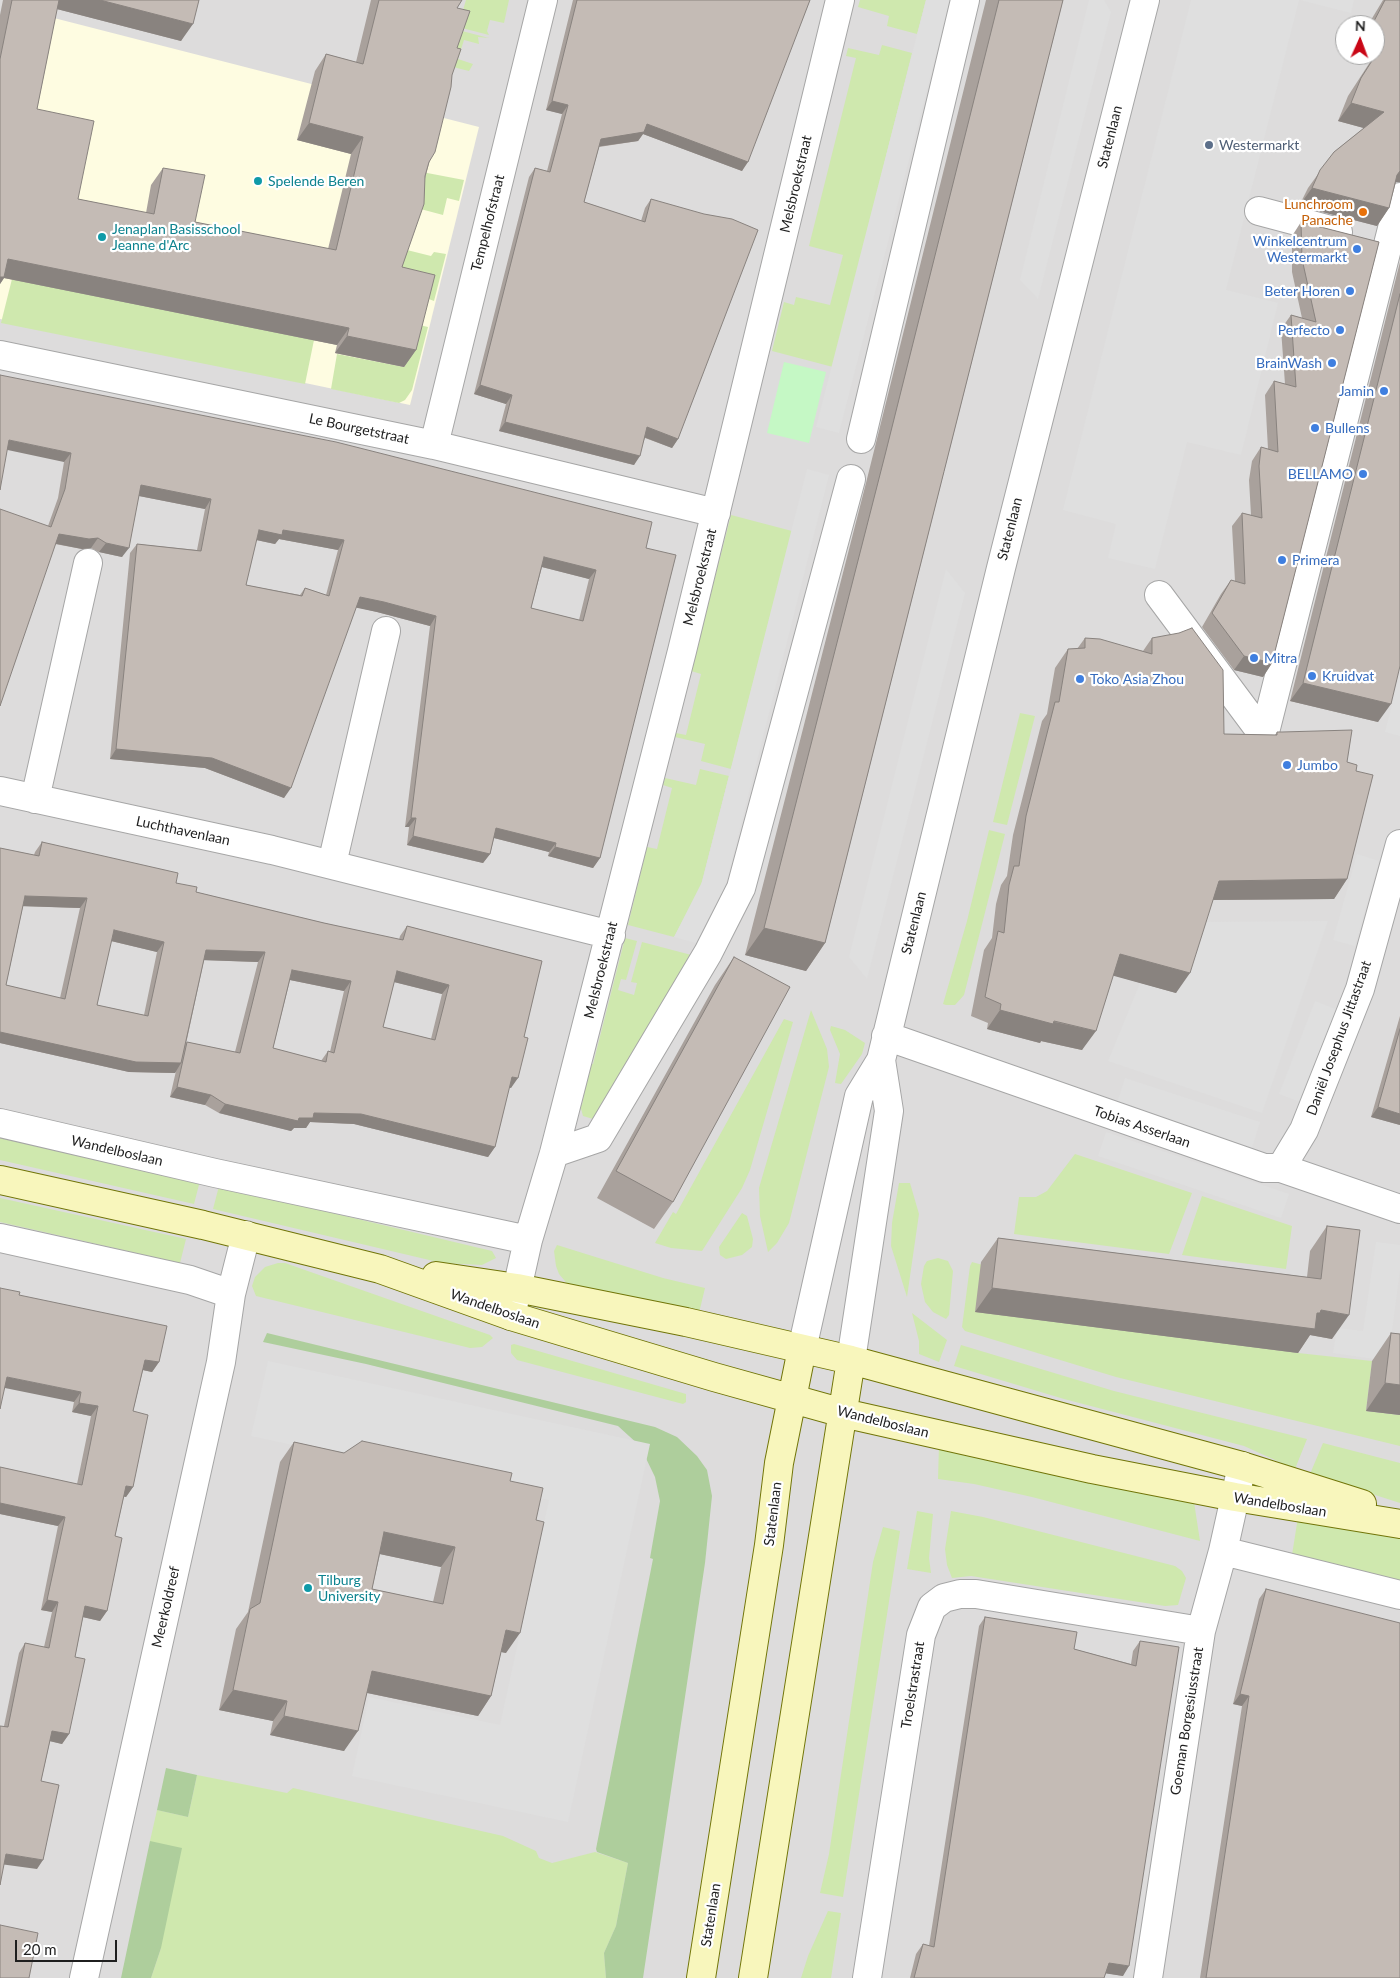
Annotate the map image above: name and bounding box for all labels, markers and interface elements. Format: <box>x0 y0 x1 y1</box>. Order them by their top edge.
north arrow <box>1335 15 1385 65</box>
text: N <box>1355 17 1366 34</box>
street label: Statenlaan <box>1094 104 1126 170</box>
street label: Melsbroekstraat <box>777 134 815 234</box>
place label: Westermarkt <box>1219 137 1299 153</box>
marker: Westermarkt <box>1203 139 1215 151</box>
place label: Spelende Beren <box>268 173 364 189</box>
street label: Tempelhofstraat <box>468 173 508 273</box>
marker: Spelende Beren <box>252 175 264 187</box>
place label: Lunchroom Panache <box>1284 196 1353 228</box>
marker: Lunchroom Panache <box>1357 206 1369 218</box>
place label: Jenaplan Basisschool Jeanne d'Arc <box>112 221 240 253</box>
marker: Jenaplan Basisschool Jeanne d'Arc <box>96 231 108 243</box>
place label: Winkelcentrum Westermarkt <box>1253 233 1347 266</box>
marker: Winkelcentrum Westermarkt <box>1351 243 1363 255</box>
place label: Beter Horen <box>1264 283 1340 299</box>
marker: Beter Horen <box>1344 285 1356 297</box>
place label: Perfecto <box>1278 322 1330 338</box>
marker: Perfecto <box>1334 324 1346 336</box>
place label: BrainWash <box>1256 355 1322 371</box>
marker: BrainWash <box>1326 357 1338 369</box>
place label: Jamin <box>1339 383 1374 399</box>
marker: Jamin <box>1378 385 1390 397</box>
street label: Le Bourgetstraat <box>308 410 410 448</box>
place label: Bullens <box>1325 420 1370 436</box>
marker: Bullens <box>1309 422 1321 434</box>
place label: BELLAMO <box>1288 466 1353 482</box>
marker: BELLAMO <box>1357 468 1369 480</box>
street label: Statenlaan <box>994 496 1026 562</box>
street label: Melsbroekstraat <box>680 527 720 627</box>
place label: Primera <box>1292 552 1340 568</box>
marker: Primera <box>1276 554 1288 566</box>
place label: Mitra <box>1264 650 1297 666</box>
marker: Mitra <box>1248 652 1260 664</box>
place label: Kruidvat <box>1322 668 1374 684</box>
marker: Kruidvat <box>1306 670 1318 682</box>
place label: Toko Asia Zhou <box>1090 671 1184 687</box>
marker: Toko Asia Zhou <box>1074 673 1086 685</box>
place label: Jumbo <box>1297 757 1338 773</box>
marker: Jumbo <box>1281 759 1293 771</box>
street label: Luchthavenlaan <box>134 813 232 849</box>
street label: Statenlaan <box>898 890 930 956</box>
street label: Melsbroekstraat <box>581 920 621 1020</box>
street label: Daniël Josephus Jittastraat <box>1303 958 1375 1118</box>
street label: Tobias Asserlaan <box>1091 1103 1193 1151</box>
street label: Wandelboslaan <box>69 1132 165 1170</box>
street label: Wandelboslaan <box>448 1286 542 1332</box>
street label: Wandelboslaan <box>835 1402 931 1442</box>
street label: Statenlaan <box>761 1481 785 1547</box>
street label: Wandelboslaan <box>1232 1489 1328 1521</box>
street label: Meerkoldreef <box>148 1565 184 1649</box>
place label: Tilburg University <box>318 1572 380 1604</box>
marker: Tilburg University <box>302 1582 314 1594</box>
street label: Troelstrastraat <box>898 1640 928 1730</box>
street label: Goeman Borgesiusstraat <box>1167 1646 1207 1796</box>
street label: Statenlaan <box>698 1882 724 1948</box>
scale bar <box>18 1930 120 1962</box>
text: 20 m <box>23 1940 57 1958</box>

